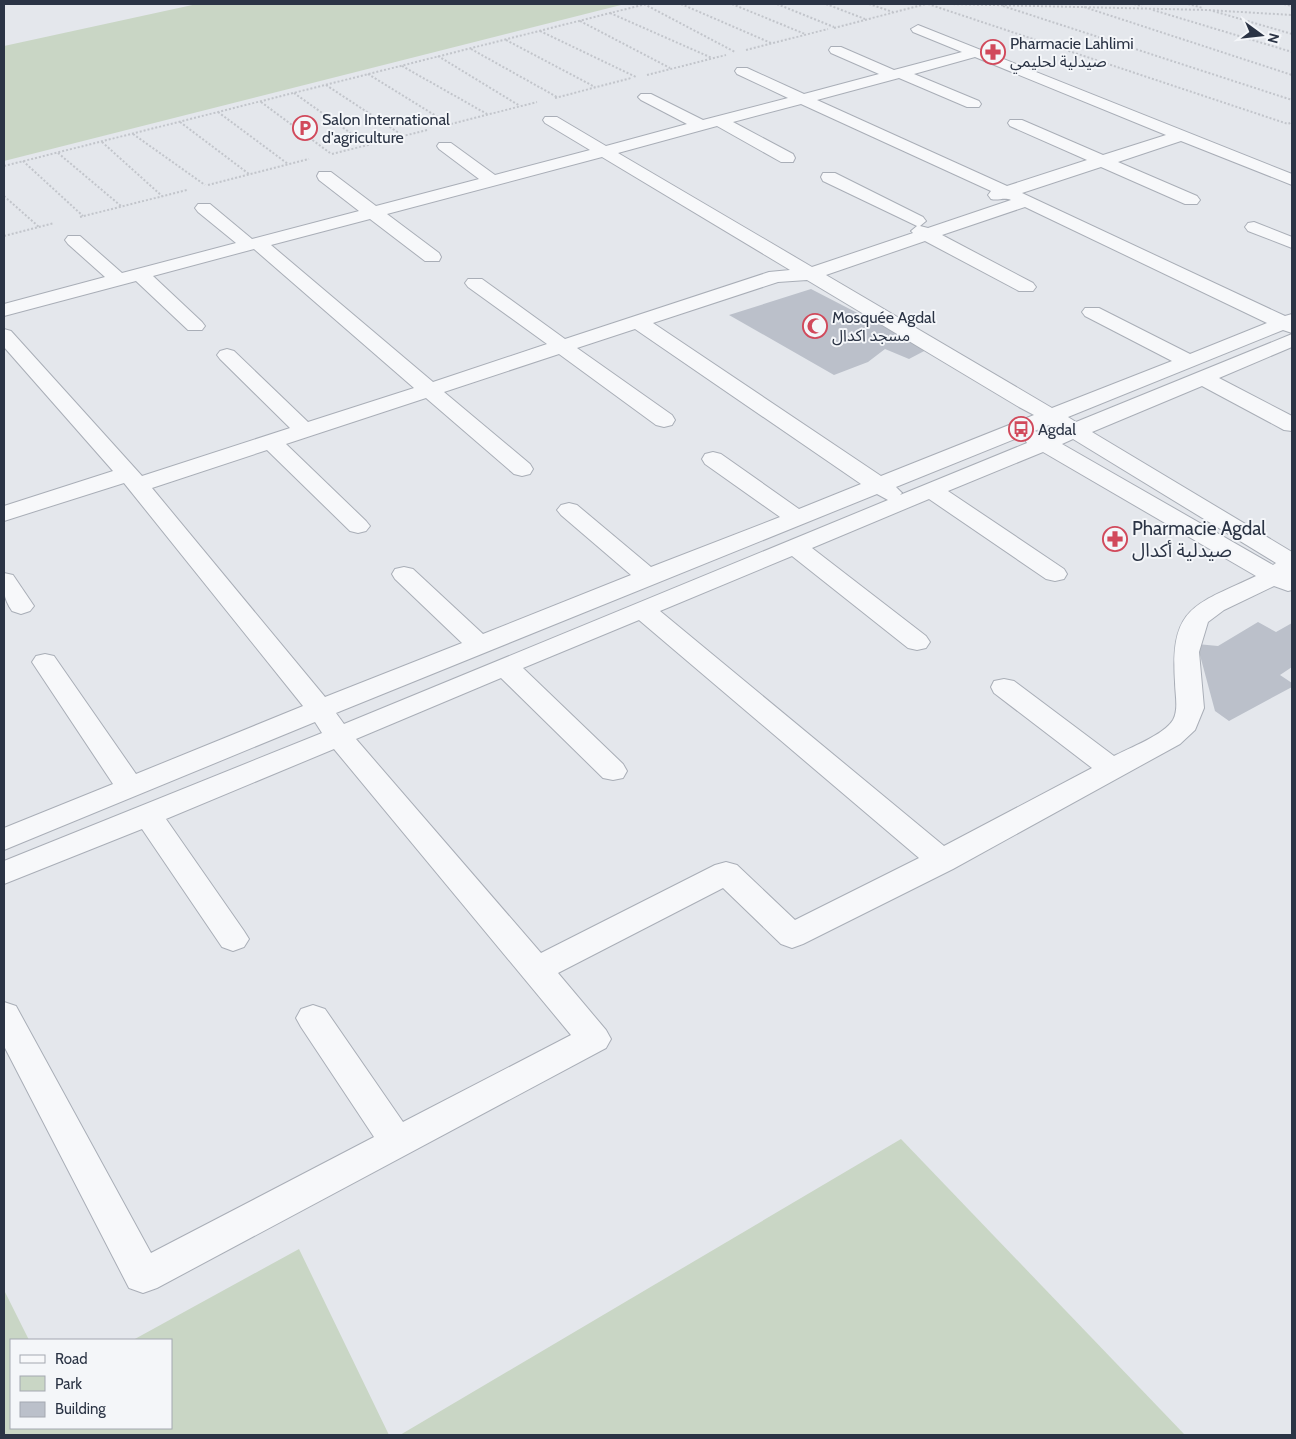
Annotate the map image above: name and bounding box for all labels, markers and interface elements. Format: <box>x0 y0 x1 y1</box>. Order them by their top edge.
north arrow <box>1236 10 1286 60</box>
text: N <box>1264 31 1284 45</box>
place label: Pharmacie Lahlimi صيدلية لحليمي <box>1010 34 1134 74</box>
pharmacy icon: Pharmacie Lahlimi صيدلية لحليمي <box>980 39 1006 65</box>
place label: Salon International d'agriculture <box>322 110 450 147</box>
parking icon: Salon International d'agriculture <box>292 115 318 141</box>
place label: Mosquée Agdal مسجد اكدال <box>832 308 936 346</box>
mosque icon: Mosquée Agdal مسجد اكدال <box>802 313 828 339</box>
bus stop icon: Agdal <box>1008 416 1034 442</box>
place label: Agdal <box>1038 420 1076 439</box>
place label: Pharmacie Agdal صيدلية أكدال <box>1132 517 1266 562</box>
pharmacy icon: Pharmacie Agdal صيدلية أكدال <box>1102 526 1128 552</box>
legend <box>10 1339 172 1429</box>
text: Road <box>55 1350 88 1368</box>
text: Park <box>55 1375 82 1393</box>
text: Building <box>55 1400 106 1418</box>

